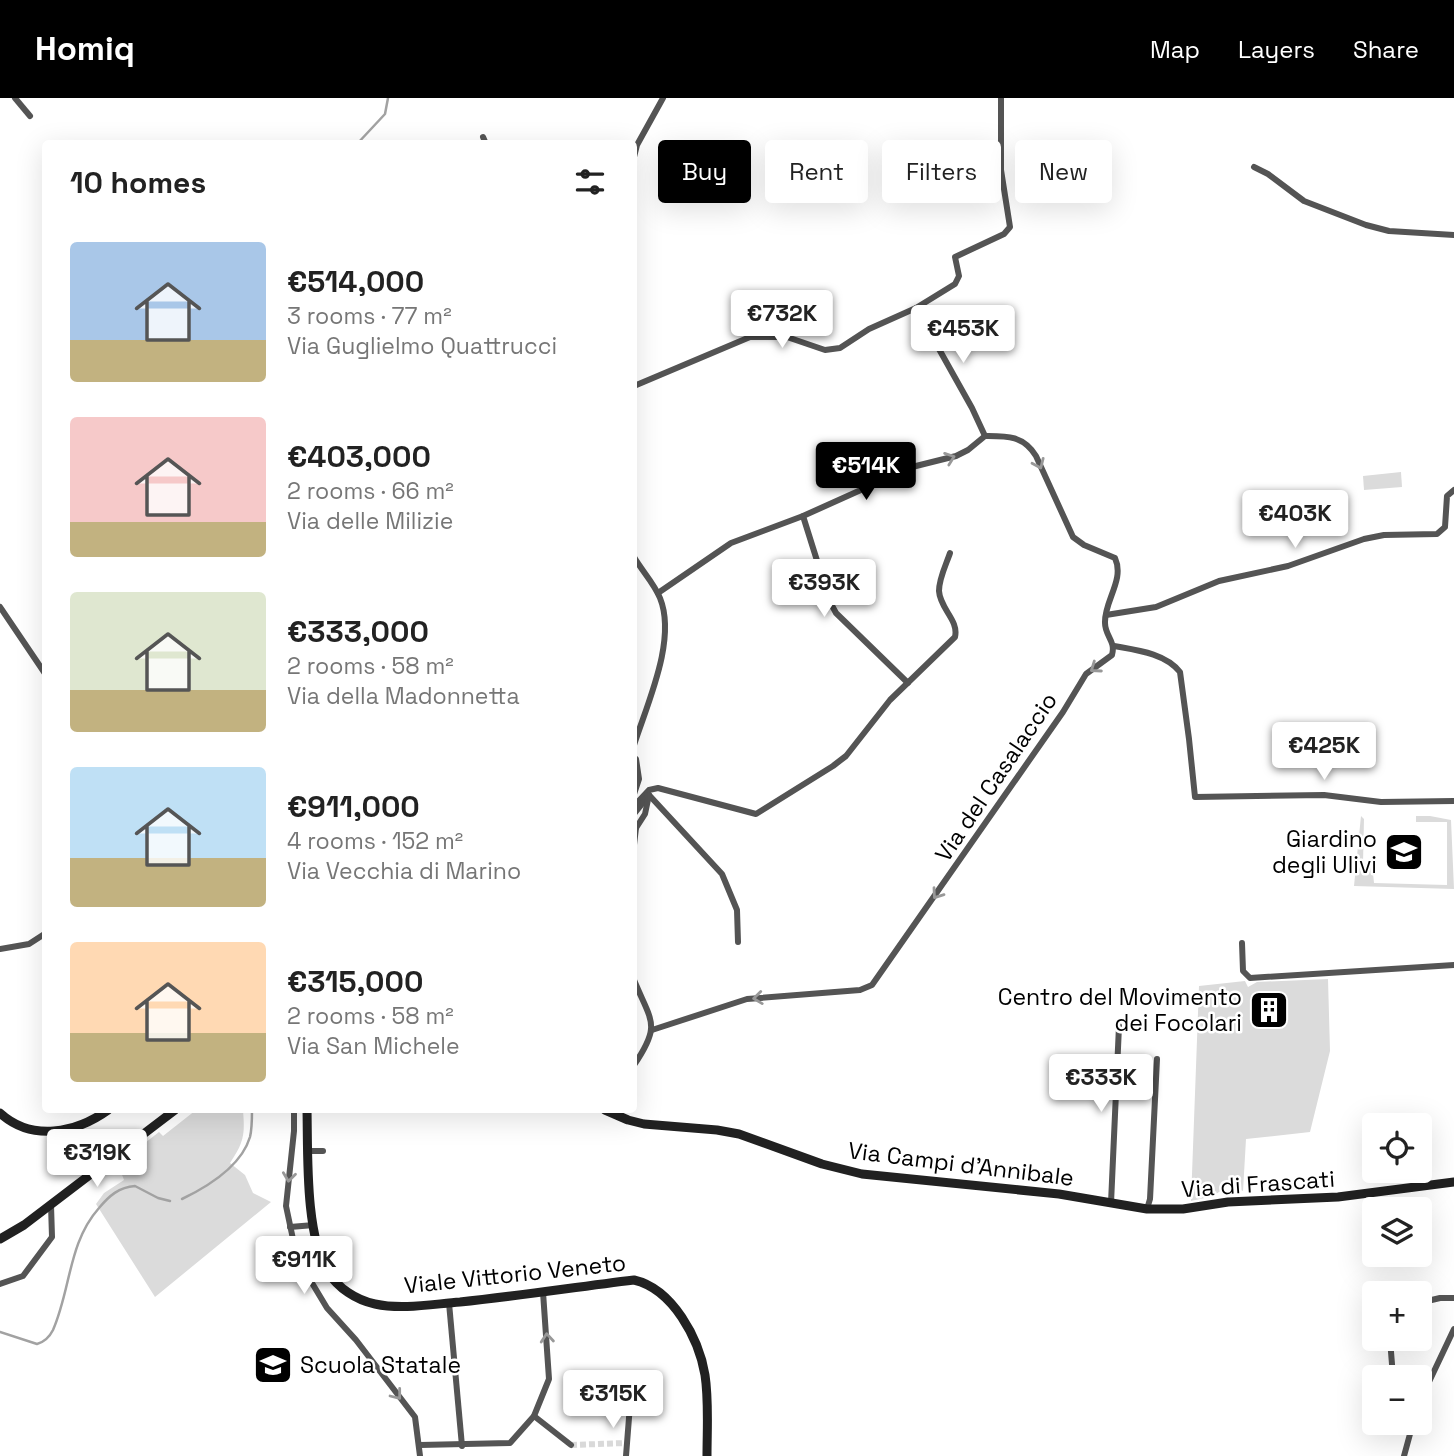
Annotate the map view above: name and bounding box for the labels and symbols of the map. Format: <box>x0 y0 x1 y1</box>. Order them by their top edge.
pin: €732K <box>733 290 831 350</box>
pin: €453K <box>914 306 1012 365</box>
pin: €514K <box>817 442 915 502</box>
one-way arrow <box>944 452 956 466</box>
one-way arrow <box>1031 457 1045 469</box>
pin: €403K <box>1246 490 1344 550</box>
pin: €393K <box>775 560 873 619</box>
one-way arrow <box>1090 660 1103 672</box>
street label: Via del Casalaccio <box>928 687 1064 867</box>
pin: €425K <box>1275 722 1373 782</box>
place label: Giardino degli Ulivi <box>1272 824 1377 880</box>
school or university icon: Giardino degli Ulivi <box>1383 831 1425 873</box>
one-way arrow <box>933 886 945 899</box>
place label: Centro del Movimento dei Focolari <box>998 982 1242 1038</box>
building icon: Centro del Movimento dei Focolari <box>1248 989 1290 1031</box>
one-way arrow <box>753 990 764 1005</box>
pin: €333K <box>1052 1054 1150 1114</box>
pin: €319K <box>48 1130 146 1189</box>
street label: Via Campi d'Annibale <box>846 1135 1076 1193</box>
street label: Via di Frascati <box>1180 1164 1336 1204</box>
one-way arrow <box>282 1172 297 1183</box>
pin: €911K <box>255 1236 353 1296</box>
street label: Viale Vittorio Veneto <box>403 1247 627 1301</box>
one-way arrow <box>540 1332 555 1343</box>
school or university icon: Scuola Statale <box>252 1344 294 1386</box>
place label: Scuola Statale <box>300 1350 461 1380</box>
pin: €315K <box>564 1370 662 1430</box>
one-way arrow <box>389 1387 402 1399</box>

